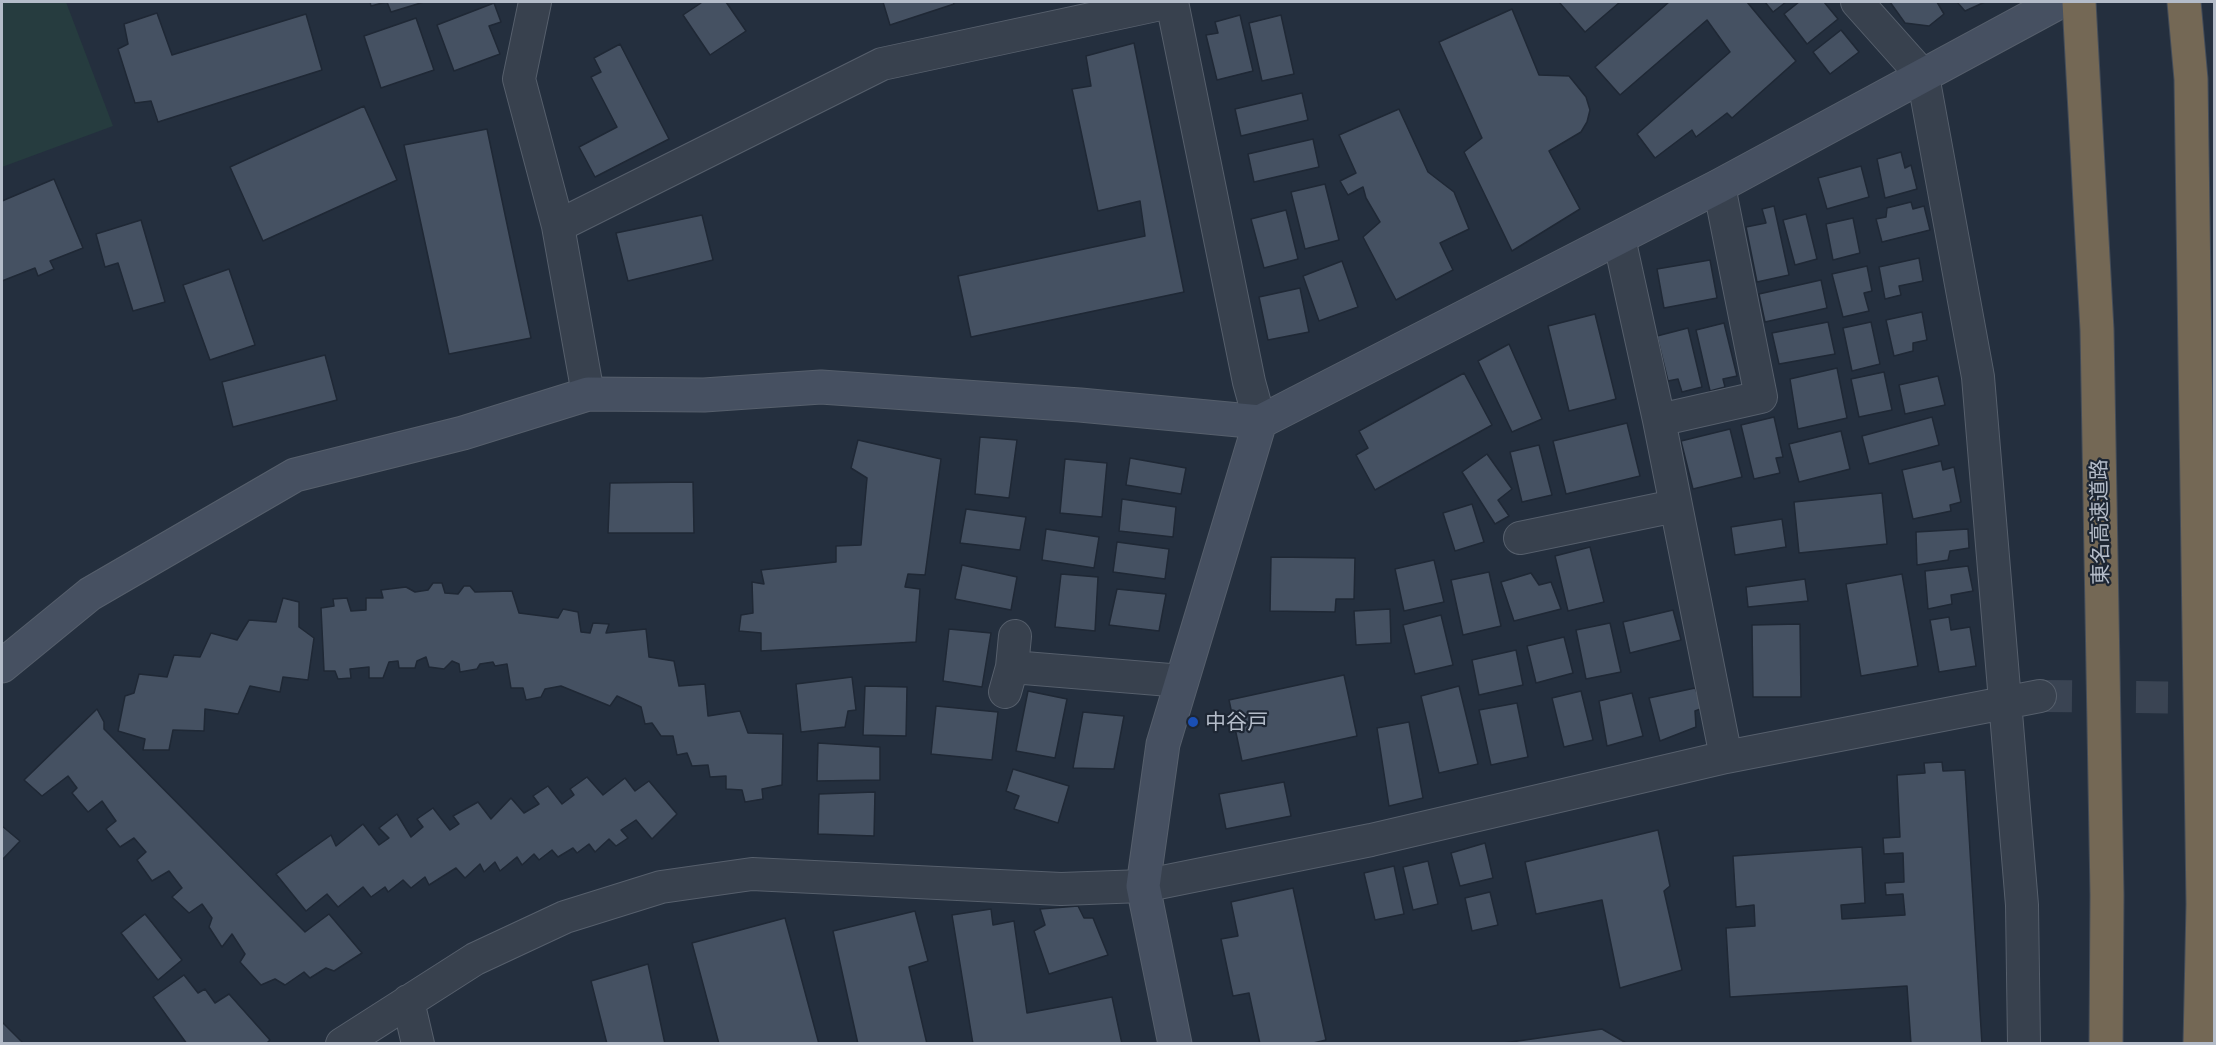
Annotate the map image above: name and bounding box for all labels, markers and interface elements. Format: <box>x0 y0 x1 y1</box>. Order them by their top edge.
street label: 東名高速道路 <box>2086 459 2114 585</box>
place label: 中谷戸 <box>1205 709 1268 735</box>
marker: 中谷戸 <box>1186 715 1200 729</box>

